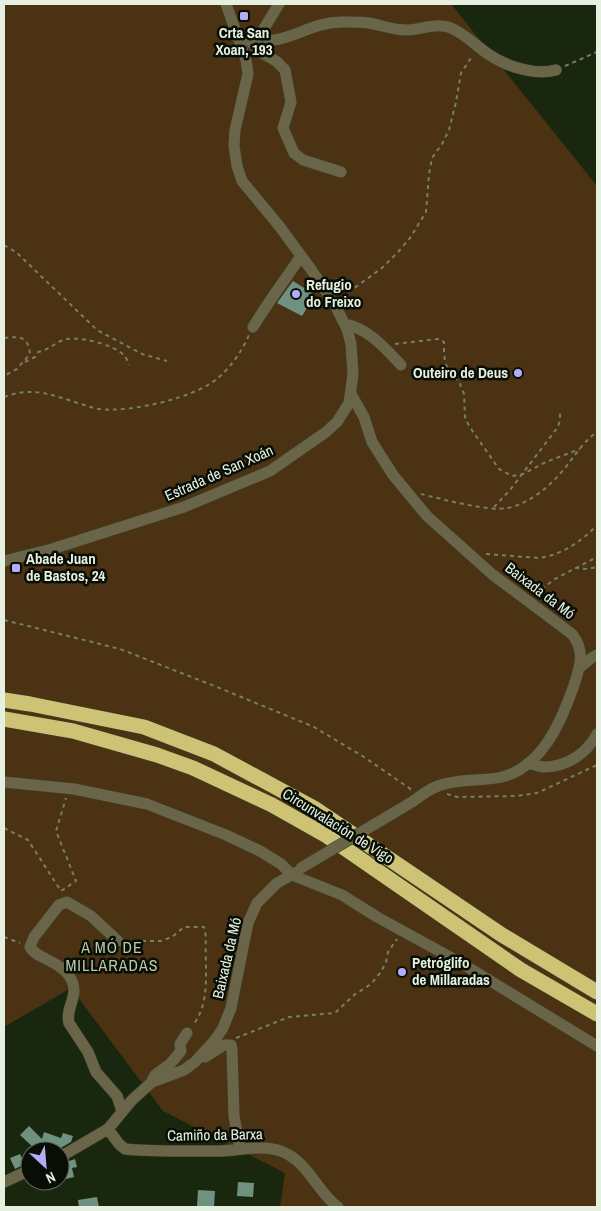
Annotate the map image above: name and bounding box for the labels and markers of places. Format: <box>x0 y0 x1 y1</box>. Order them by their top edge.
marker: Crta San Xoan, 193 <box>238 10 250 22</box>
place label: Crta San Xoan, 193 <box>216 22 273 60</box>
place label: Refugio do Freixo <box>306 274 361 312</box>
marker: Refugio do Freixo <box>290 288 302 300</box>
place label: Outeiro de Deus <box>413 362 508 383</box>
marker: Outeiro de Deus <box>512 367 524 379</box>
place label: Abade Juan de Bastos, 24 <box>26 548 105 586</box>
marker: Abade Juan de Bastos, 24 <box>10 562 22 574</box>
place label: Petróglifo de Millaradas <box>412 952 490 990</box>
marker: Petróglifo de Millaradas <box>396 966 408 978</box>

